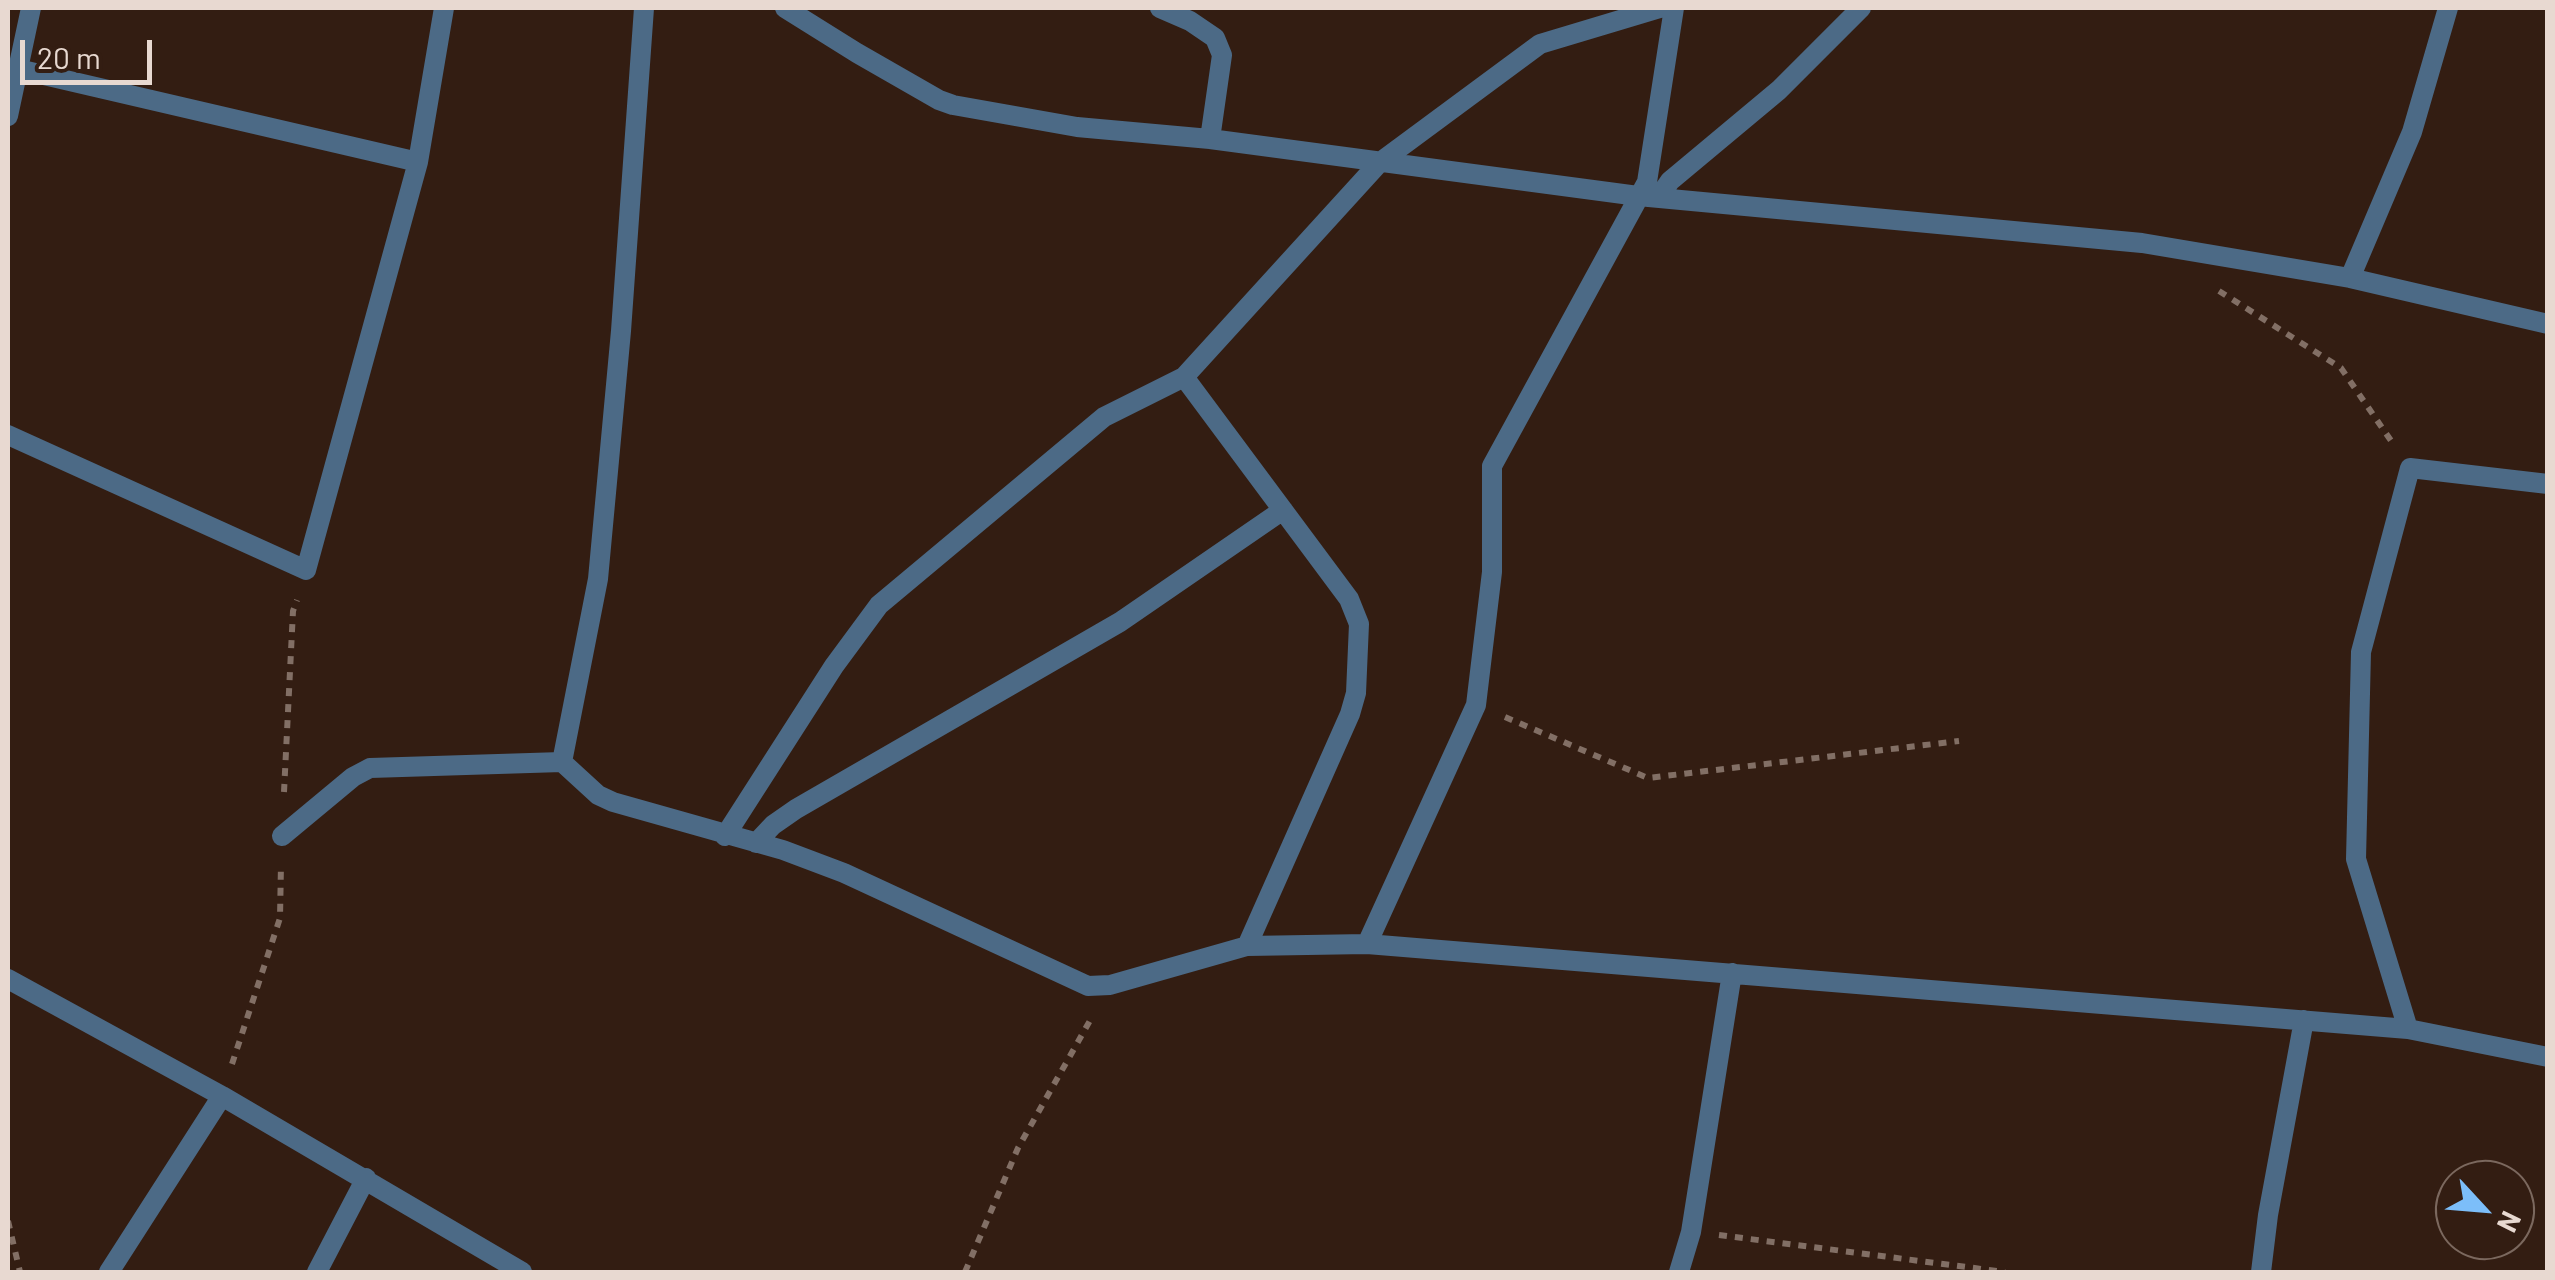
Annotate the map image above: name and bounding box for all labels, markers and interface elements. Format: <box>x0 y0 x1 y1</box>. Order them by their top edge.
scale bar <box>25 20 158 82</box>
text: 20 m <box>37 39 101 75</box>
north arrow <box>2435 1160 2535 1260</box>
text: N <box>2491 1206 2530 1238</box>

